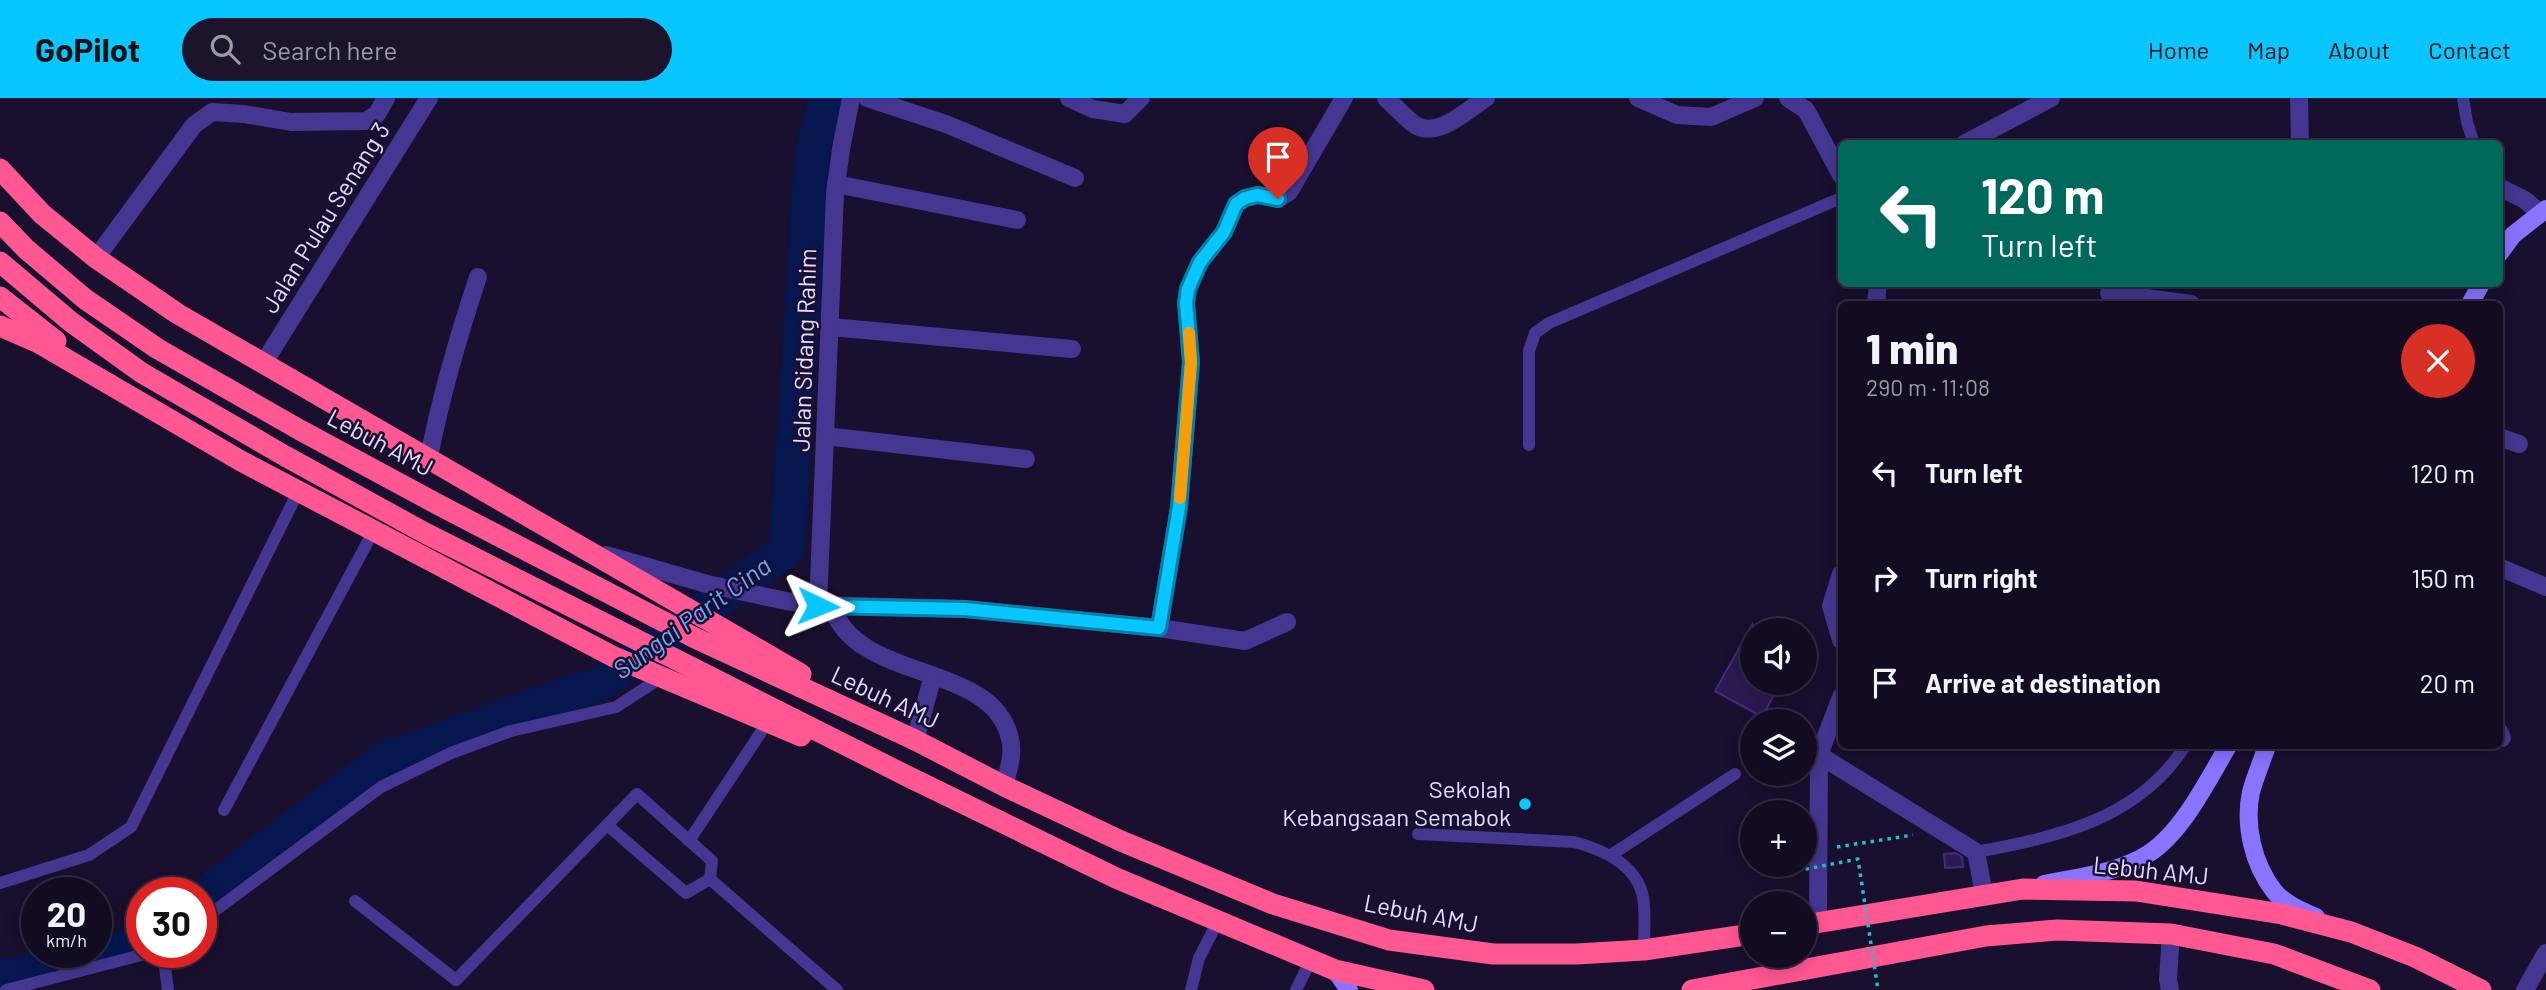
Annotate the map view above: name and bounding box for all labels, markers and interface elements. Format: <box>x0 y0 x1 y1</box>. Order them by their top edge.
search box <box>182 18 672 81</box>
text: GoPilot <box>35 29 140 69</box>
icon: search <box>206 30 244 68</box>
text: Search here <box>262 34 397 65</box>
text: Home <box>2148 35 2209 64</box>
text: Map <box>2247 35 2290 64</box>
text: About <box>2328 35 2390 64</box>
text: Contact <box>2428 35 2511 64</box>
street label: Jalan Pulau Senang 3 <box>254 117 395 318</box>
pin <box>1248 127 1308 199</box>
icon: arrive <box>1259 138 1297 176</box>
text: 120 m <box>1981 165 2104 224</box>
icon: left <box>1866 168 1957 259</box>
text: Turn left <box>1981 225 2098 263</box>
street label: Jalan Sidang Rahim <box>785 248 822 452</box>
text: 1 min <box>1866 322 1958 372</box>
button: close <box>2401 324 2475 398</box>
text: 290 m · 11:08 <box>1866 373 1990 401</box>
street label: Lebuh AMJ <box>323 402 439 482</box>
icon: left <box>1866 454 1904 492</box>
text: Turn left <box>1925 457 2023 488</box>
text: 120 m <box>2411 457 2475 488</box>
water label: Sungai Parit Cina <box>606 549 776 685</box>
icon: right <box>1866 559 1904 597</box>
text: Turn right <box>1925 562 2038 593</box>
text: 150 m <box>2411 562 2475 593</box>
position arrow <box>781 569 855 643</box>
map controls <box>1740 618 1817 968</box>
button: sound <box>1740 618 1817 695</box>
street label: Lebuh AMJ <box>827 659 944 734</box>
icon: arrive <box>1866 664 1904 702</box>
text: Arrive at destination <box>1925 667 2161 698</box>
text: 20 m <box>2420 667 2475 698</box>
button: layers <box>1740 709 1817 786</box>
place label: Sekolah Kebangsaan Semabok <box>1282 774 1511 831</box>
marker: Sekolah Kebangsaan Semabok <box>1517 796 1533 812</box>
button: + <box>1740 800 1817 877</box>
street label: Lebuh AMJ <box>2092 849 2210 890</box>
speed limit sign: 30 <box>126 877 217 968</box>
street label: Lebuh AMJ <box>1362 887 1481 938</box>
button: − <box>1740 891 1817 968</box>
text: 20 <box>47 892 86 934</box>
text: km/h <box>46 929 87 951</box>

